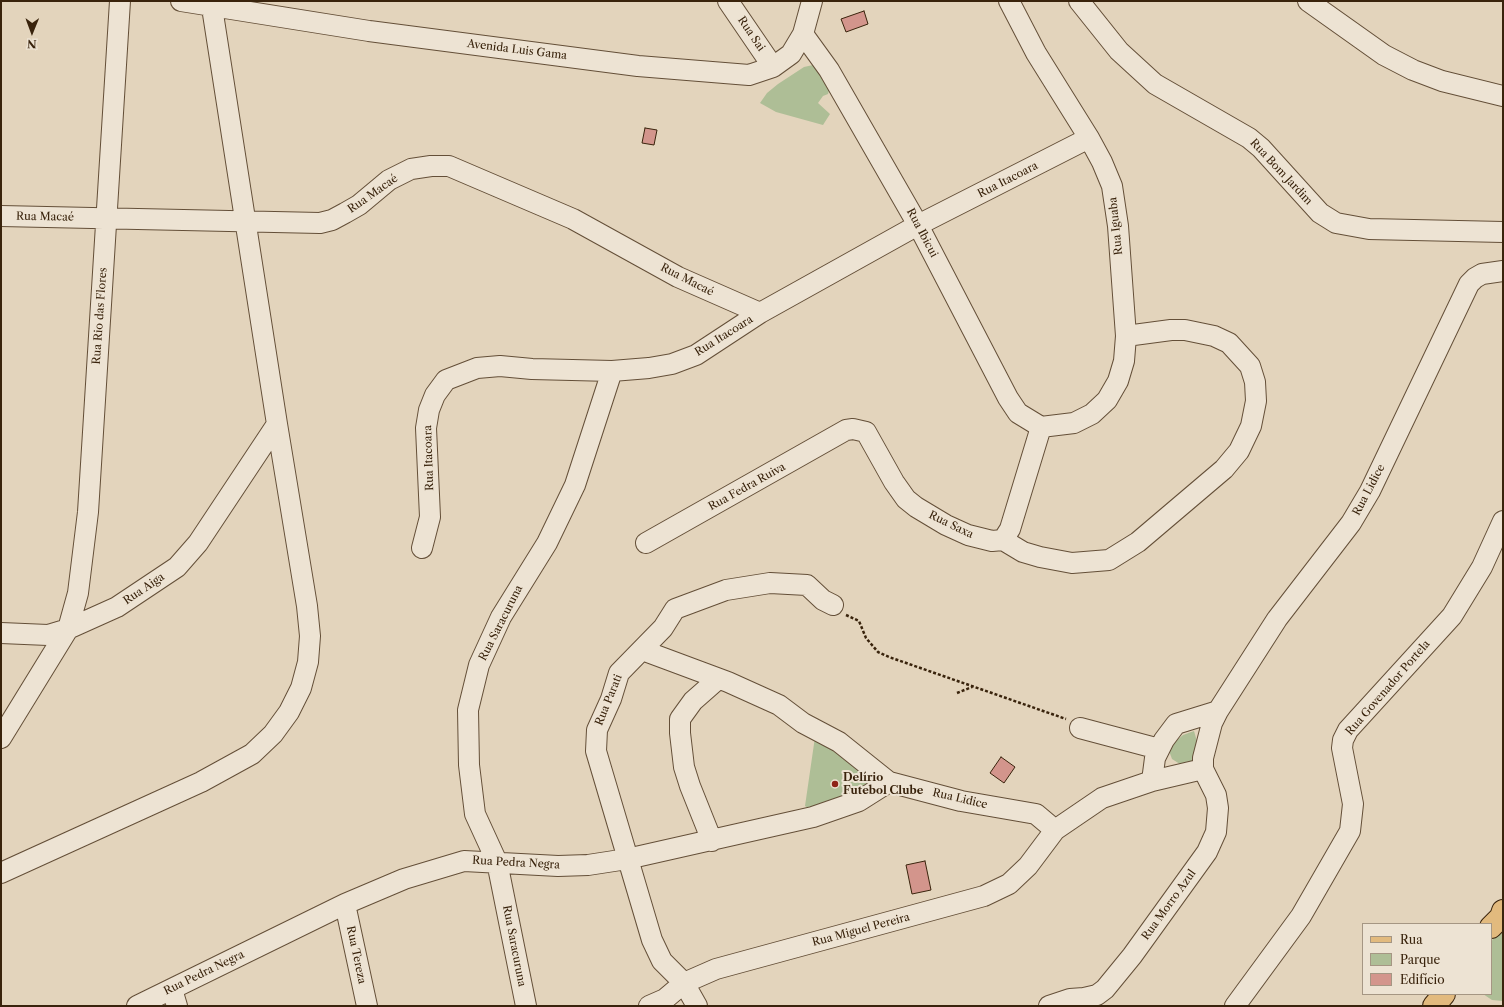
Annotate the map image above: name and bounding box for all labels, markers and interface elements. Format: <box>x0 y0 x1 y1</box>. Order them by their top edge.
north arrow <box>12 12 52 52</box>
street label: Rua Sai <box>735 14 767 54</box>
text: N <box>27 37 37 51</box>
street label: Avenida Luis Gama <box>466 37 568 63</box>
street label: Rua Bom Jardim <box>1247 136 1315 208</box>
street label: Rua Itacoara <box>976 159 1040 201</box>
street label: Rua Macaé <box>345 172 401 216</box>
street label: Rua Iguaba <box>1106 196 1126 256</box>
street label: Rua Ibicui <box>904 206 940 260</box>
street label: Rua Macaé <box>16 210 74 224</box>
street label: Rua Macaé <box>658 261 716 299</box>
street label: Rua Rio das Flores <box>90 267 110 365</box>
street label: Rua Itacoara <box>693 313 755 359</box>
street label: Rua Itacoara <box>421 425 437 491</box>
street label: Rua Fedra Ruiva <box>706 460 788 514</box>
street label: Rua Lidice <box>1350 462 1388 518</box>
street label: Rua Saxa <box>926 509 976 541</box>
street label: Rua Aiga <box>121 570 167 608</box>
street label: Rua Saracuruna <box>476 583 526 663</box>
street label: Rua Govenador Portela <box>1343 638 1433 738</box>
street label: Rua Parati <box>593 672 625 728</box>
place label: Delírio Futebol Clube <box>843 771 923 797</box>
marker: Delírio Futebol Clube <box>830 779 840 789</box>
street label: Rua Lidice <box>931 786 989 812</box>
street label: Rua Pedra Negra <box>472 854 560 872</box>
street label: Rua Morro Azul <box>1139 867 1199 943</box>
street label: Rua Saracuruna <box>500 904 528 988</box>
street label: Rua Miguel Pereira <box>811 911 911 949</box>
legend <box>1362 923 1492 995</box>
street label: Rua Tereza <box>343 925 369 985</box>
text: Rua <box>1400 932 1423 947</box>
street label: Rua Pedra Negra <box>162 948 246 998</box>
text: Parque <box>1400 952 1440 967</box>
text: Edifício <box>1400 972 1445 987</box>

